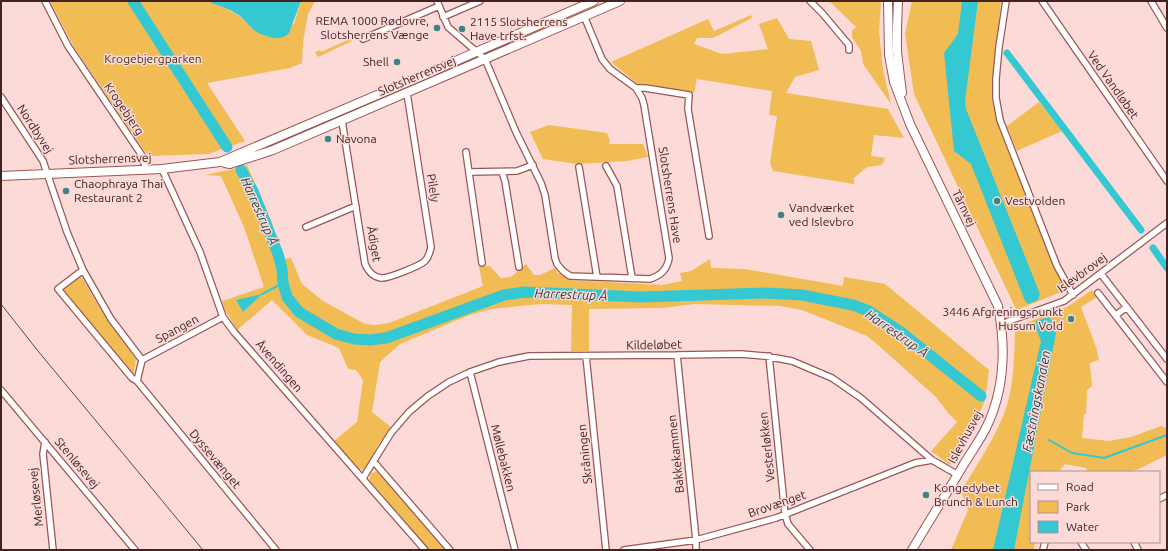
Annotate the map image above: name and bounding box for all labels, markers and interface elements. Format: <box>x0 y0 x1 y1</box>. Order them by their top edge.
place label: REMA 1000 Rødovre, Slotsherrens Vænge <box>316 14 429 41</box>
place label: 2115 Slotsherrens Have trfst. <box>470 15 567 42</box>
marker: REMA 1000 Rødovre, Slotsherrens Vænge <box>432 23 442 33</box>
marker: 2115 Slotsherrens Have trfst. <box>457 24 467 34</box>
street label: Ved Vandløbet <box>1085 48 1142 121</box>
park label: Krogebjergparken <box>104 52 202 65</box>
street label: Slotsherrensvej <box>376 53 458 98</box>
place label: Shell <box>363 55 389 68</box>
marker: Shell <box>392 57 402 67</box>
street label: Krogebjerg <box>102 80 147 137</box>
street label: Nordbyvej <box>15 102 56 156</box>
place label: Navona <box>336 132 377 145</box>
marker: Navona <box>323 134 333 144</box>
street label: Slotsherrens Have <box>656 146 685 244</box>
street label: Slotsherrensvej <box>68 151 152 166</box>
street label: Pilely <box>425 173 442 203</box>
water label: Harrestrup Å <box>239 175 281 247</box>
place label: Chaophraya Thai Restaurant 2 <box>74 177 163 204</box>
marker: Chaophraya Thai Restaurant 2 <box>61 186 71 196</box>
street label: Tårnvej <box>950 187 979 228</box>
place label: Vestvolden <box>1005 194 1065 207</box>
marker: Vestvolden <box>992 196 1002 206</box>
place label: Vandværket ved Islevbro <box>789 201 855 228</box>
marker: Vandværket ved Islevbro <box>776 210 786 220</box>
street label: Ådiget <box>365 225 384 263</box>
street label: Islevbrovej <box>1054 250 1109 295</box>
water label: Harrestrup Å <box>534 286 608 302</box>
place label: 3446 Afgreningspunkt Husum Vold <box>943 305 1063 332</box>
water label: Harrestrup Å <box>863 306 931 360</box>
street label: Spangen <box>153 312 200 345</box>
marker: 3446 Afgreningspunkt Husum Vold <box>1066 314 1076 324</box>
street label: Åvendingen <box>253 337 305 394</box>
street label: Kildeløbet <box>626 338 682 351</box>
water label: Fæstningskanalen <box>1019 349 1053 453</box>
street label: Islevhusvej <box>945 408 984 465</box>
street label: Vesterløkken <box>756 411 777 483</box>
street label: Bakkekammen <box>665 414 686 494</box>
street label: Møllebakken <box>489 423 518 493</box>
street label: Skråningen <box>575 424 594 485</box>
street label: Dyssevænget <box>187 427 244 491</box>
street label: Stenløsevej <box>53 435 102 491</box>
street label: Merløsevej <box>26 467 45 527</box>
legend <box>1030 471 1160 543</box>
text: Road <box>1066 480 1094 493</box>
place label: Kongedybet Brunch & Lunch <box>934 481 1018 508</box>
street label: Brovænget <box>746 487 808 520</box>
marker: Kongedybet Brunch & Lunch <box>921 490 931 500</box>
text: Park <box>1066 500 1090 513</box>
text: Water <box>1066 520 1099 533</box>

